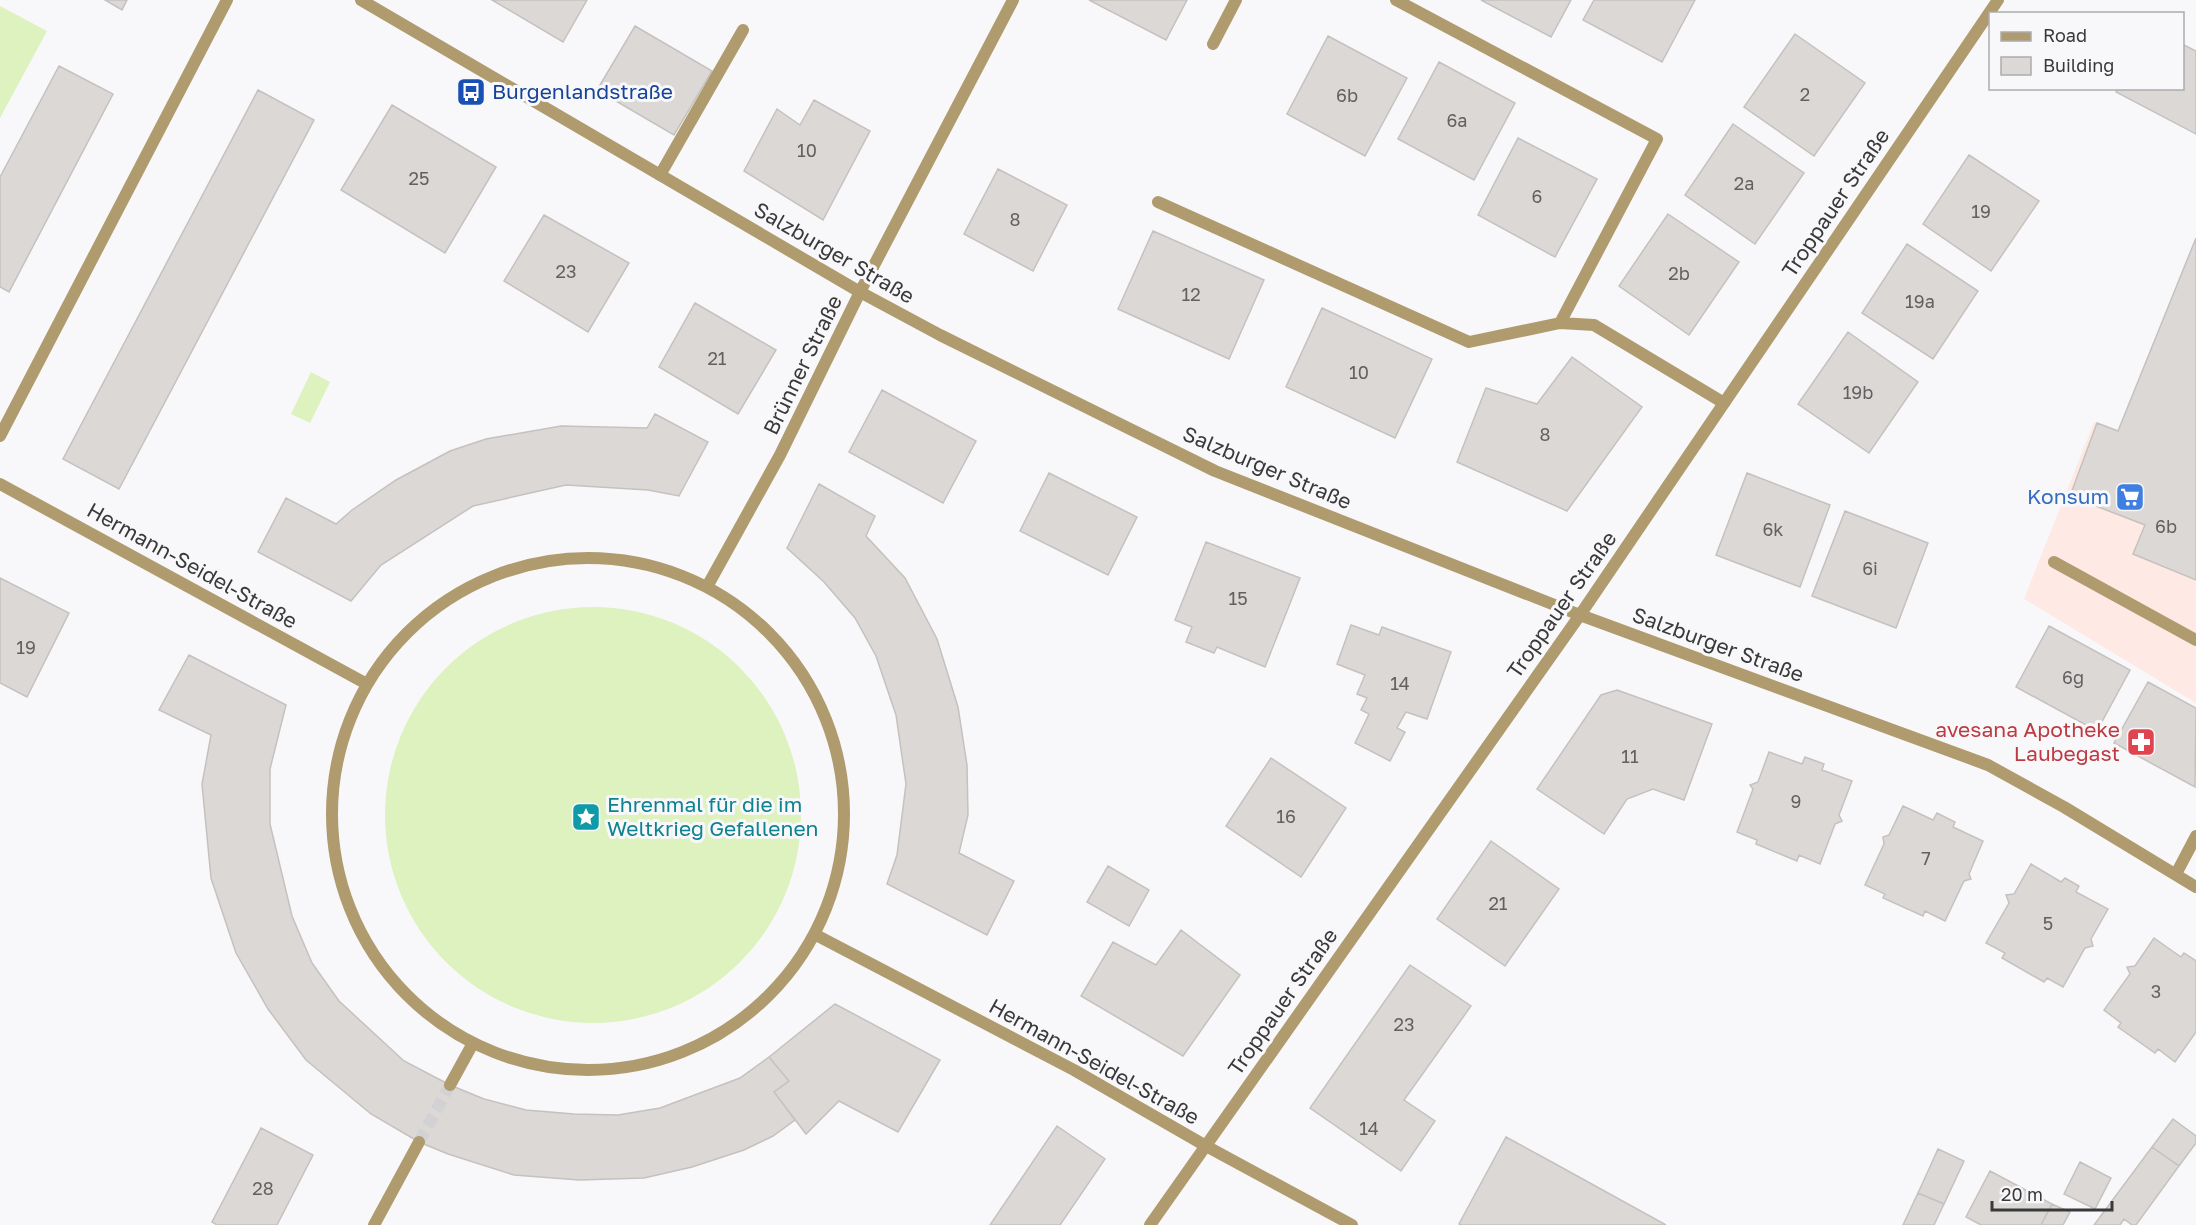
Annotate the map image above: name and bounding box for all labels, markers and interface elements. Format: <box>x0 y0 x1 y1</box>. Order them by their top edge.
legend <box>1989 12 2184 90</box>
text: Road <box>2043 24 2087 46</box>
text: Building <box>2043 54 2114 76</box>
bus stop icon: Burgenlandstraße <box>455 76 487 108</box>
place label: Burgenlandstraße <box>492 78 673 104</box>
house number: 2 <box>1800 83 1810 105</box>
house number: 6b <box>1336 84 1358 106</box>
house number: 6a <box>1446 109 1468 131</box>
street label: Troppauer Straße <box>1776 123 1894 282</box>
house number: 10 <box>797 139 817 161</box>
house number: 25 <box>409 167 429 189</box>
house number: 2a <box>1734 172 1754 194</box>
house number: 6 <box>1532 185 1542 207</box>
street label: Salzburger Straße <box>750 196 919 309</box>
house number: 19 <box>1971 200 1991 222</box>
house number: 8 <box>1010 208 1020 230</box>
house number: 23 <box>556 260 576 282</box>
house number: 2b <box>1668 262 1690 284</box>
house number: 12 <box>1181 283 1201 305</box>
house number: 19a <box>1905 290 1935 312</box>
street label: Brünner Straße <box>757 291 847 439</box>
house number: 21 <box>707 347 727 369</box>
house number: 10 <box>1349 361 1369 383</box>
house number: 19b <box>1843 381 1873 403</box>
street label: Salzburger Straße <box>1179 420 1356 514</box>
house number: 8 <box>1540 423 1550 445</box>
supermarket icon: Konsum <box>2114 481 2146 513</box>
place label: Konsum <box>2027 483 2109 509</box>
street label: Hermann-Seidel-Straße <box>83 496 302 634</box>
house number: 6b <box>2155 515 2177 537</box>
house number: 6k <box>1762 518 1784 540</box>
street label: Troppauer Straße <box>1501 526 1622 683</box>
house number: 6i <box>1862 557 1878 579</box>
house number: 15 <box>1228 587 1248 609</box>
street label: Salzburger Straße <box>1629 601 1808 687</box>
house number: 19 <box>16 636 36 658</box>
house number: 6g <box>2062 666 2084 688</box>
house number: 14 <box>1390 672 1410 694</box>
place label: avesana Apotheke Laubegast <box>1935 716 2120 766</box>
pharmacy icon: avesana Apotheke Laubegast <box>2125 726 2157 758</box>
house number: 11 <box>1621 745 1639 767</box>
house number: 9 <box>1791 790 1801 812</box>
place label: Ehrenmal für die im Weltkrieg Gefallenen <box>607 791 819 841</box>
place icon: Ehrenmal für die im Weltkrieg Gefallenen <box>570 801 602 833</box>
house number: 16 <box>1276 805 1296 827</box>
house number: 7 <box>1921 847 1931 869</box>
house number: 21 <box>1488 892 1508 914</box>
house number: 5 <box>2043 912 2053 934</box>
street label: Troppauer Straße <box>1222 923 1343 1080</box>
house number: 3 <box>2151 980 2161 1002</box>
street label: Hermann-Seidel-Straße <box>985 992 1204 1130</box>
house number: 23 <box>1394 1013 1414 1035</box>
house number: 14 <box>1359 1117 1379 1139</box>
scale bar <box>1992 1174 2112 1212</box>
house number: 28 <box>252 1177 274 1199</box>
text: 20 m <box>2001 1183 2043 1205</box>

